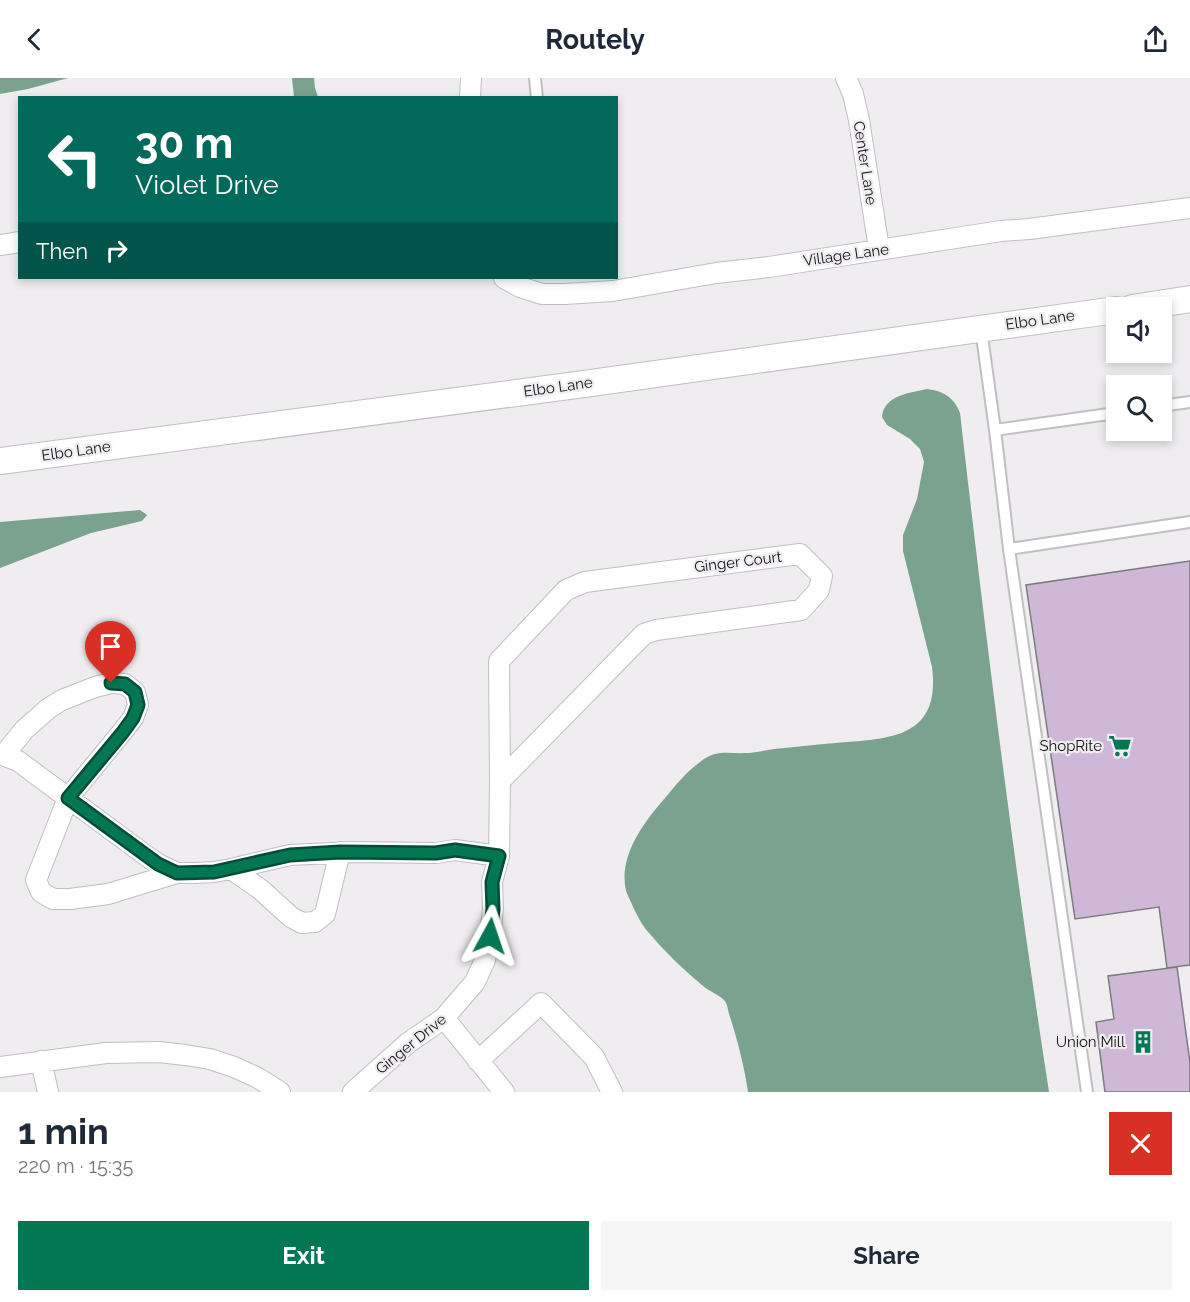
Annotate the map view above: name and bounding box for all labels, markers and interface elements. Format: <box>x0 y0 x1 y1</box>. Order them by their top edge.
icon: back <box>18 23 51 56</box>
icon: share <box>1139 23 1172 56</box>
text: Routely <box>545 24 645 55</box>
text: 30 m <box>135 119 233 168</box>
icon: left <box>36 120 114 198</box>
street label: Center Lane <box>849 120 881 206</box>
text: Violet Drive <box>135 169 279 200</box>
icon: right <box>100 234 133 267</box>
text: Then <box>36 238 88 264</box>
street label: Village Lane <box>802 240 890 270</box>
map controls <box>1106 297 1172 441</box>
button: sound <box>1106 297 1172 363</box>
street label: Elbo Lane <box>1004 306 1076 334</box>
street label: Elbo Lane <box>522 373 594 401</box>
button: search <box>1106 375 1172 441</box>
street label: Elbo Lane <box>40 437 112 465</box>
street label: Ginger Court <box>693 548 783 576</box>
pin <box>85 621 136 683</box>
icon: arrive <box>94 630 127 663</box>
supermarket icon: ShopRite <box>1107 733 1133 759</box>
place label: ShopRite <box>1039 737 1102 755</box>
position arrow <box>458 904 522 968</box>
street label: Ginger Drive <box>372 1010 450 1078</box>
building icon: Union Mill <box>1130 1029 1156 1055</box>
place label: Union Mill <box>1056 1033 1126 1051</box>
text: 1 min <box>18 1110 109 1152</box>
button: close <box>1109 1112 1172 1175</box>
text: 220 m · 15:35 <box>18 1154 133 1178</box>
button: Exit <box>18 1221 589 1290</box>
button: Share <box>601 1221 1172 1290</box>

